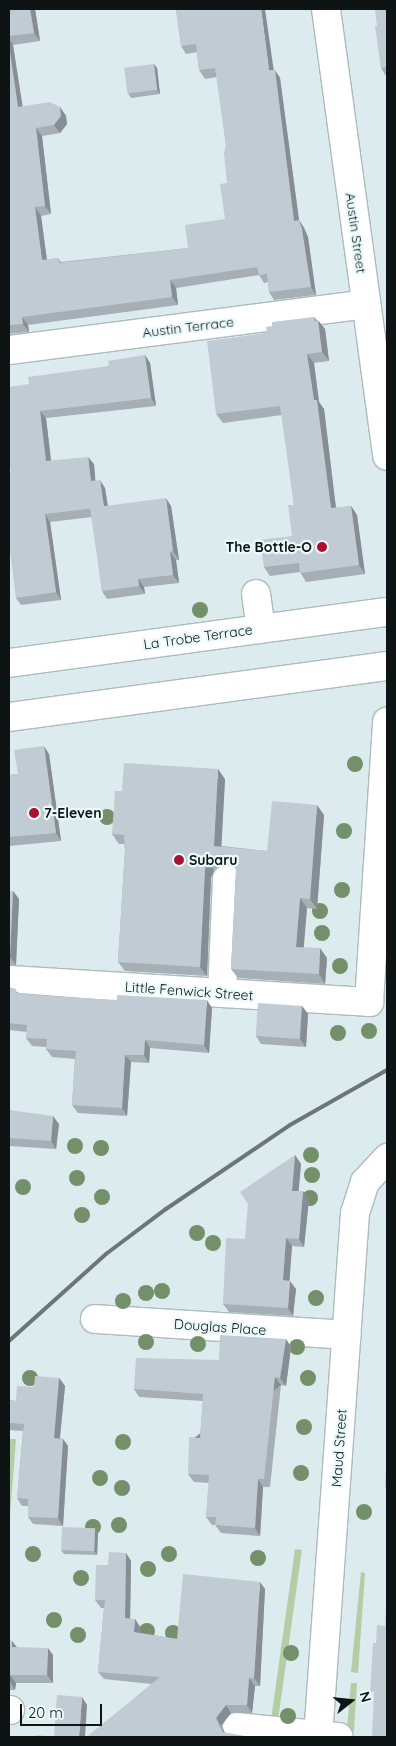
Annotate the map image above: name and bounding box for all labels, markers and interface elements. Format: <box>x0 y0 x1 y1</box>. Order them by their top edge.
street label: Austin Street <box>342 192 370 274</box>
street label: Austin Terrace <box>141 313 235 341</box>
place label: The Bottle-O <box>225 539 312 555</box>
marker: The Bottle-O <box>316 541 328 553</box>
street label: La Trobe Terrace <box>142 621 254 653</box>
place label: 7-Eleven <box>44 805 101 821</box>
marker: 7-Eleven <box>28 807 40 819</box>
place label: Subaru <box>189 852 237 868</box>
marker: Subaru <box>173 854 185 866</box>
street label: Little Fenwick Street <box>124 978 254 1004</box>
street label: Douglas Place <box>173 1315 267 1339</box>
street label: Maud Street <box>328 1408 350 1488</box>
north arrow <box>326 1676 376 1726</box>
text: N <box>355 1689 375 1704</box>
scale bar <box>22 1694 105 1726</box>
text: 20 m <box>28 1703 63 1722</box>

